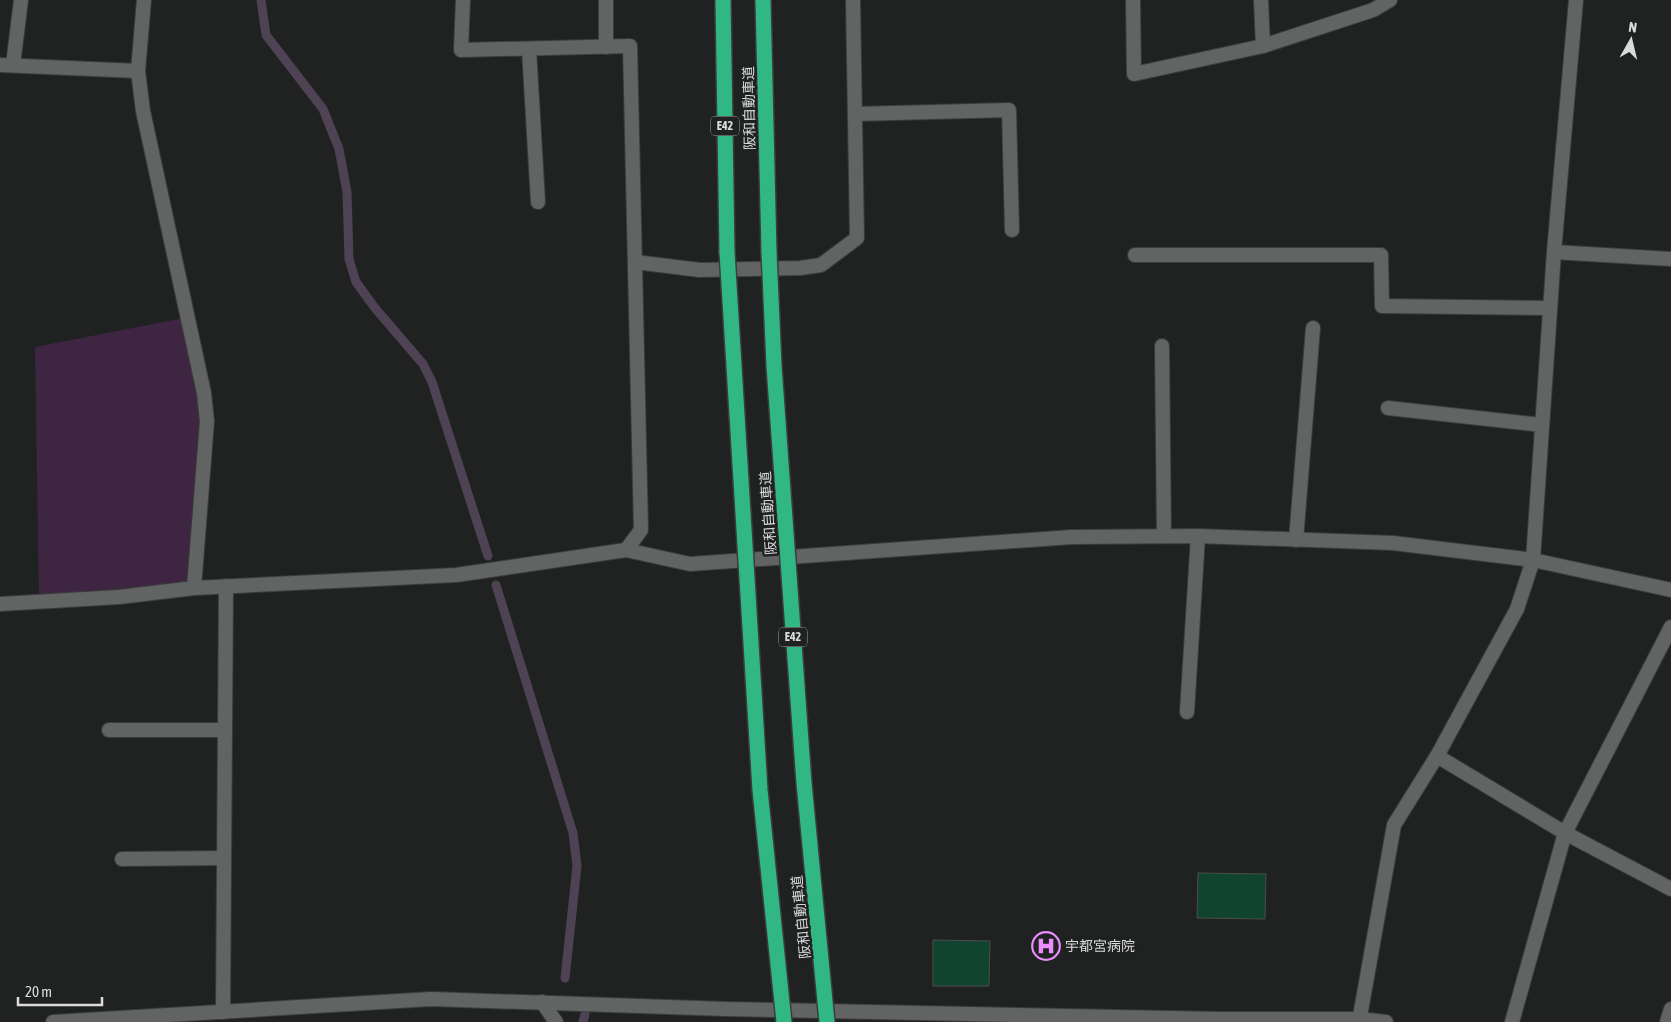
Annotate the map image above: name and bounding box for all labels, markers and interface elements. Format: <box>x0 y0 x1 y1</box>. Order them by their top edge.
north arrow <box>1606 15 1656 65</box>
text: N <box>1628 19 1638 36</box>
street label: 阪和自動車道 <box>740 66 758 150</box>
road number: E42 <box>711 116 739 136</box>
street label: 阪和自動車道 <box>757 471 779 555</box>
road number: E42 <box>779 628 807 646</box>
street label: 阪和自動車道 <box>789 874 813 960</box>
hospital icon: 宇都宮病院 <box>1031 931 1061 961</box>
place label: 宇都宮病院 <box>1065 938 1135 954</box>
scale bar <box>18 974 101 1006</box>
text: 20 m <box>25 983 52 1000</box>

